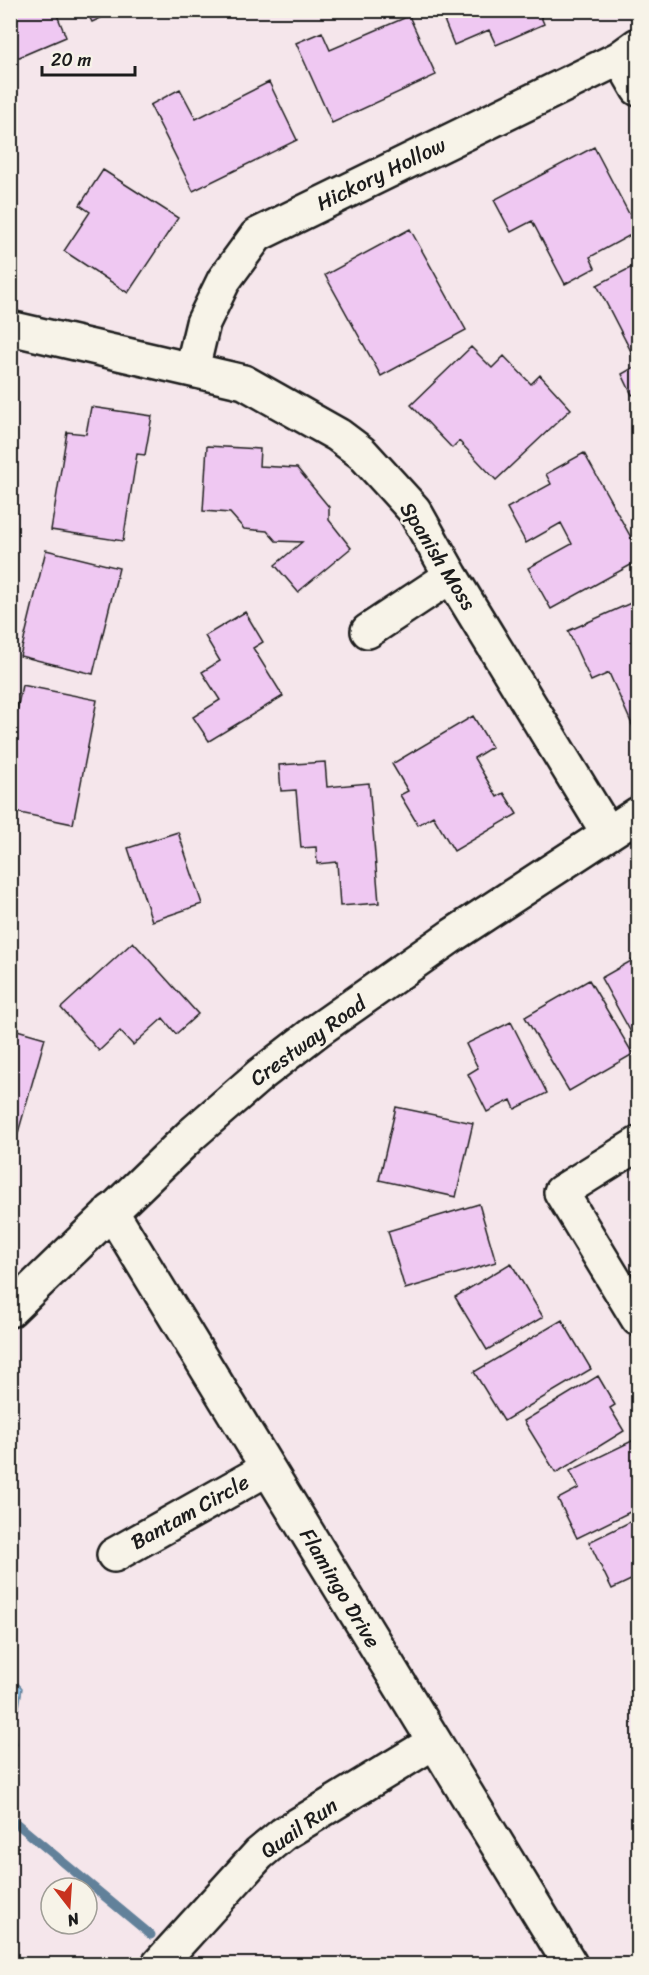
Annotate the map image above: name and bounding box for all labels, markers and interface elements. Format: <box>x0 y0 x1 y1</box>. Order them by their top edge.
scale bar <box>42 39 135 77</box>
text: 20 m <box>51 44 91 76</box>
street label: Hickory Hollow <box>310 126 453 222</box>
street label: Spanish Moss <box>389 494 487 618</box>
street label: Crestway Road <box>241 984 376 1097</box>
street label: Bantam Circle <box>123 1463 257 1560</box>
street label: Flamingo Drive <box>289 1520 391 1656</box>
street label: Quail Run <box>252 1787 346 1869</box>
north arrow <box>39 1876 99 1936</box>
text: N <box>63 1904 84 1936</box>

